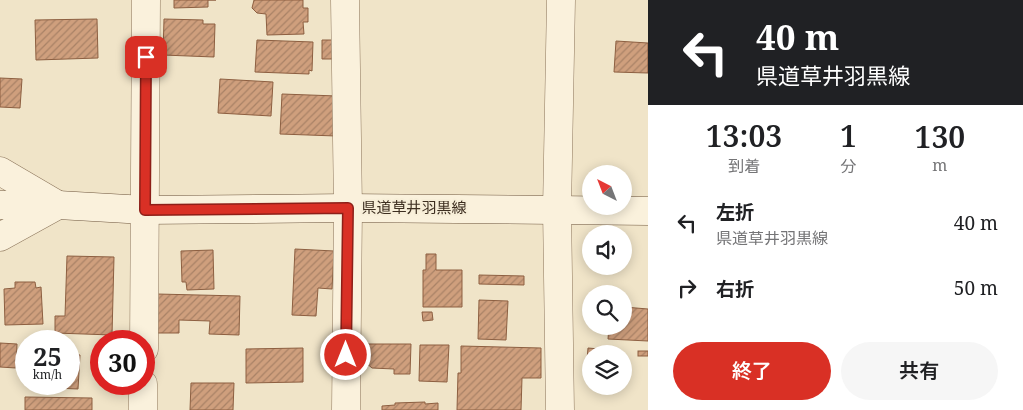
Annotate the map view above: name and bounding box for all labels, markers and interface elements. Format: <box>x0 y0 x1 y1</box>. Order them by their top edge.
text: 40 m <box>756 13 839 60</box>
icon: left <box>673 20 738 85</box>
pin <box>125 36 167 78</box>
icon: arrive <box>132 43 160 71</box>
text: 県道草井羽黒線 <box>756 60 910 90</box>
text: 13:03 <box>706 115 782 156</box>
text: 1 <box>840 115 857 156</box>
text: 130 <box>915 116 965 157</box>
text: m <box>932 154 947 176</box>
text: 到着 <box>728 155 760 177</box>
text: 分 <box>840 155 856 177</box>
north arrow <box>582 165 632 215</box>
map controls <box>582 165 632 395</box>
street label: 県道草井羽黒線 <box>361 197 467 217</box>
text: 左折 <box>716 199 754 225</box>
icon: left <box>673 209 701 237</box>
text: 40 m <box>954 210 998 236</box>
button: sound <box>582 225 632 275</box>
text: 県道草井羽黒線 <box>716 227 828 249</box>
icon: right <box>673 274 701 302</box>
text: 50 m <box>954 275 998 301</box>
text: 右折 <box>716 276 754 302</box>
button: search <box>582 285 632 335</box>
position arrow <box>319 328 371 380</box>
speed limit sign: 30 <box>90 330 155 395</box>
text: 25 <box>33 339 62 373</box>
button: 終了 <box>673 342 831 400</box>
button: 共有 <box>841 342 998 400</box>
button: layers <box>582 345 632 395</box>
text: km/h <box>33 366 62 383</box>

